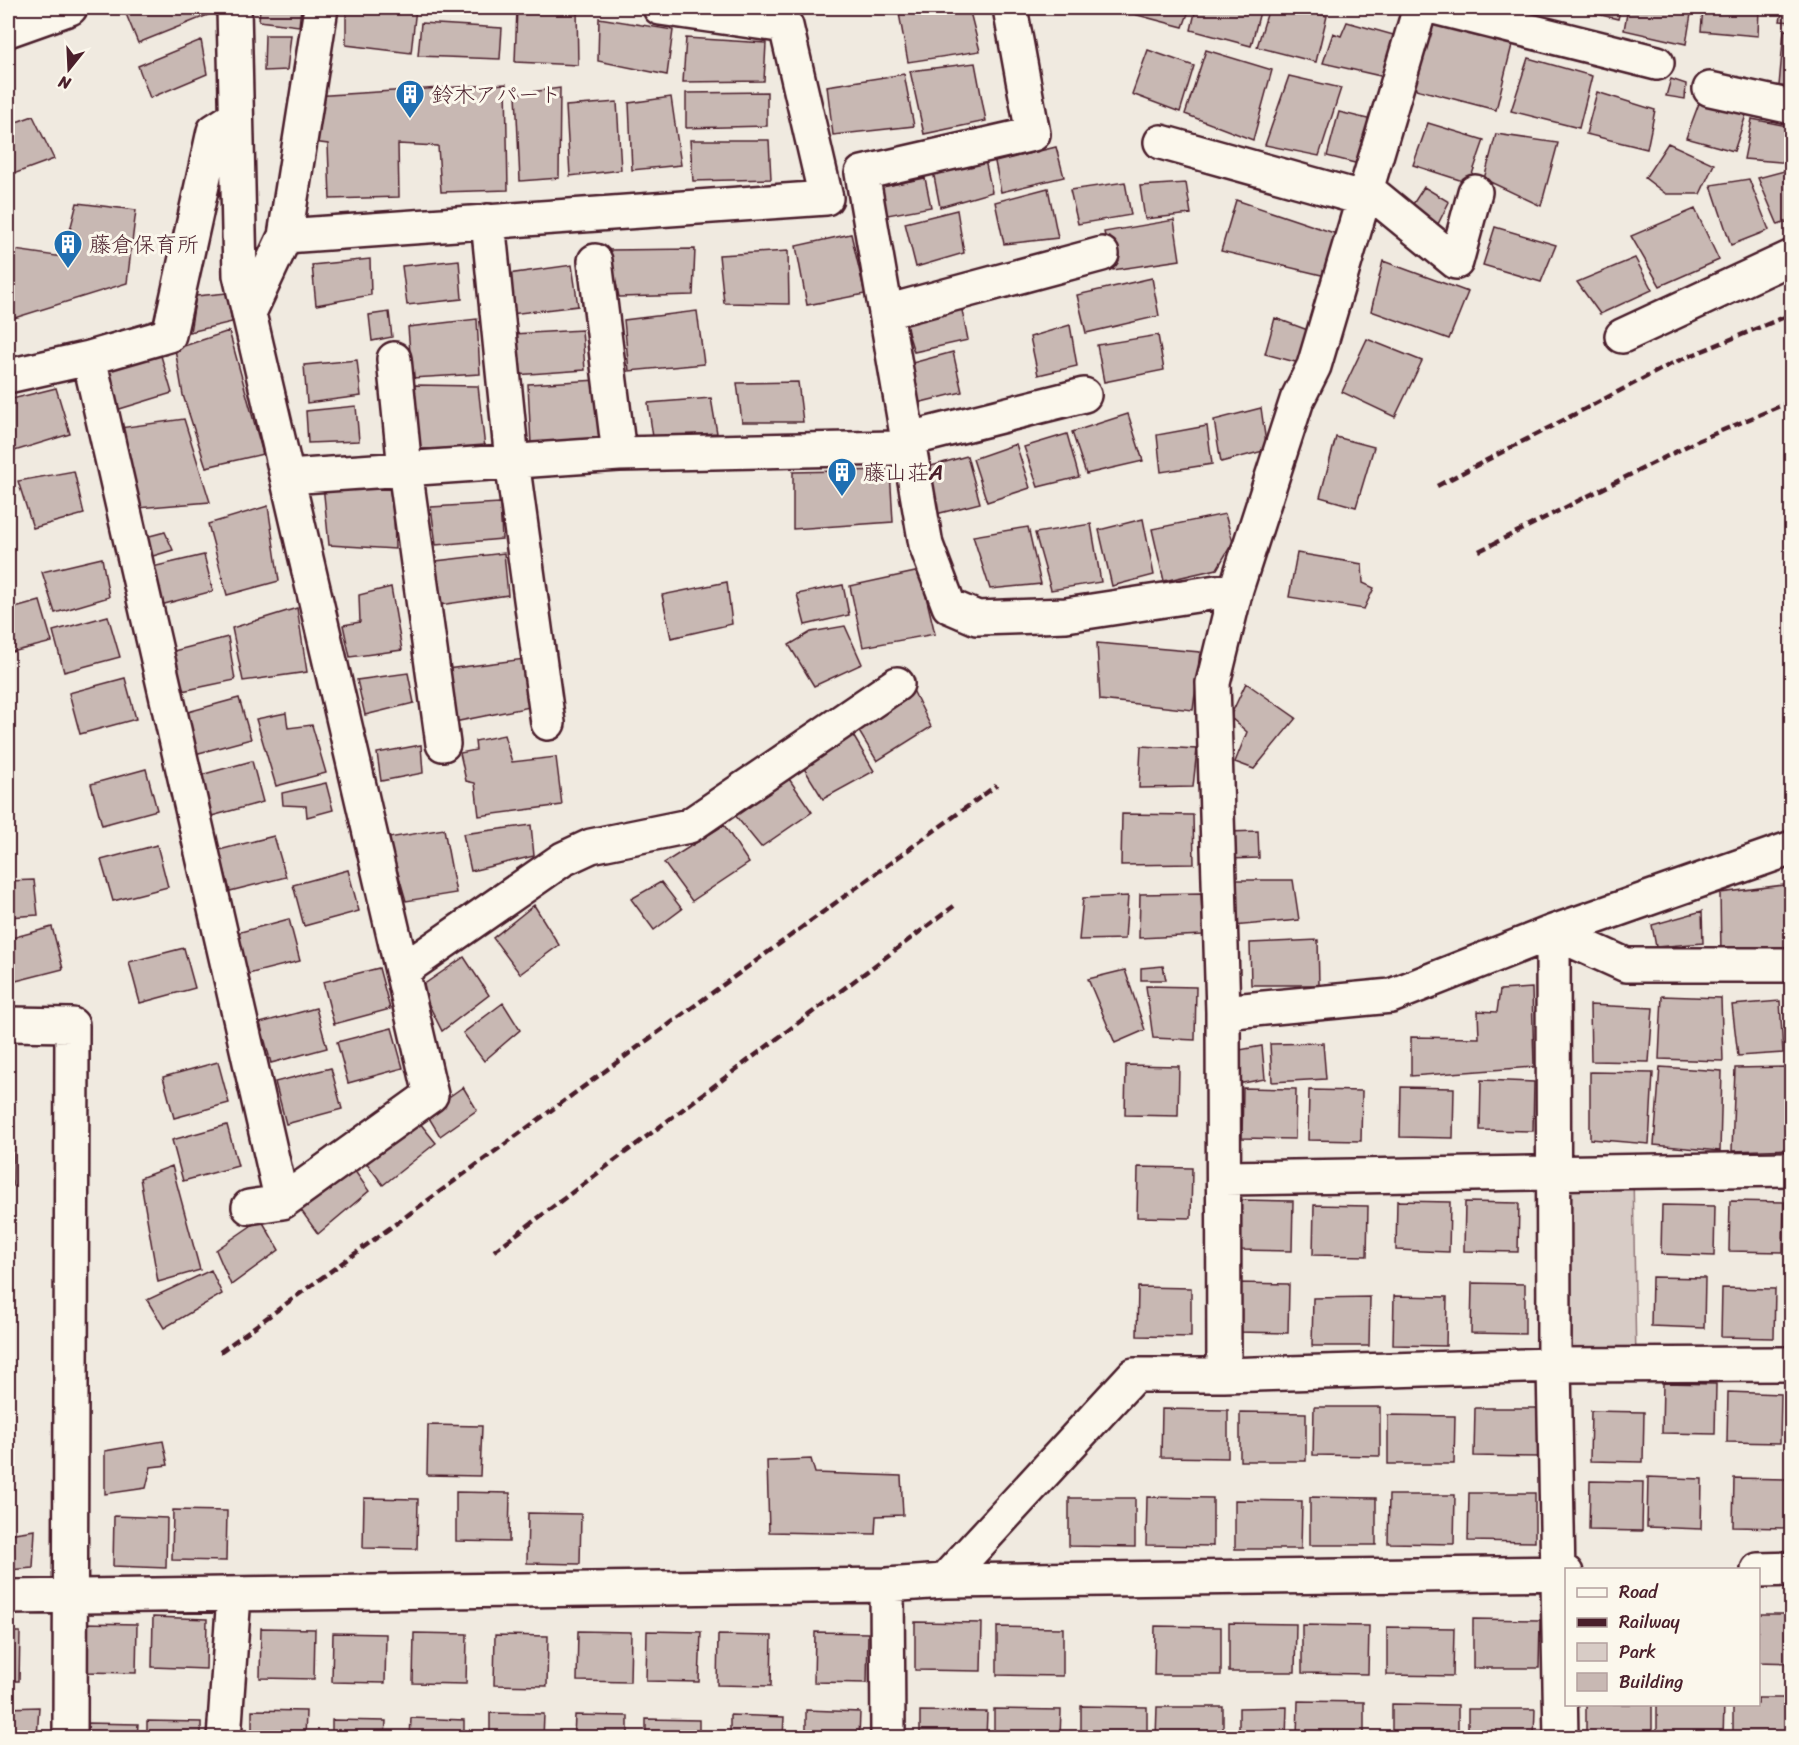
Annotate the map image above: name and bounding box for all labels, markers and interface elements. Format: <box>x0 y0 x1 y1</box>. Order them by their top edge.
north arrow <box>39 39 99 99</box>
text: N <box>54 67 75 99</box>
place label: 鈴木アパート <box>431 75 562 114</box>
building icon: 鈴木アパート <box>394 78 426 120</box>
place label: 藤倉保育所 <box>89 225 199 264</box>
building icon: 藤倉保育所 <box>52 228 84 270</box>
place label: 藤山荘A <box>863 453 943 492</box>
building icon: 藤山荘A <box>826 456 858 498</box>
legend <box>1565 1568 1760 1706</box>
text: Road <box>1619 1576 1659 1608</box>
text: Railway <box>1619 1606 1681 1638</box>
text: Park <box>1619 1636 1656 1668</box>
text: Building <box>1619 1666 1683 1698</box>

